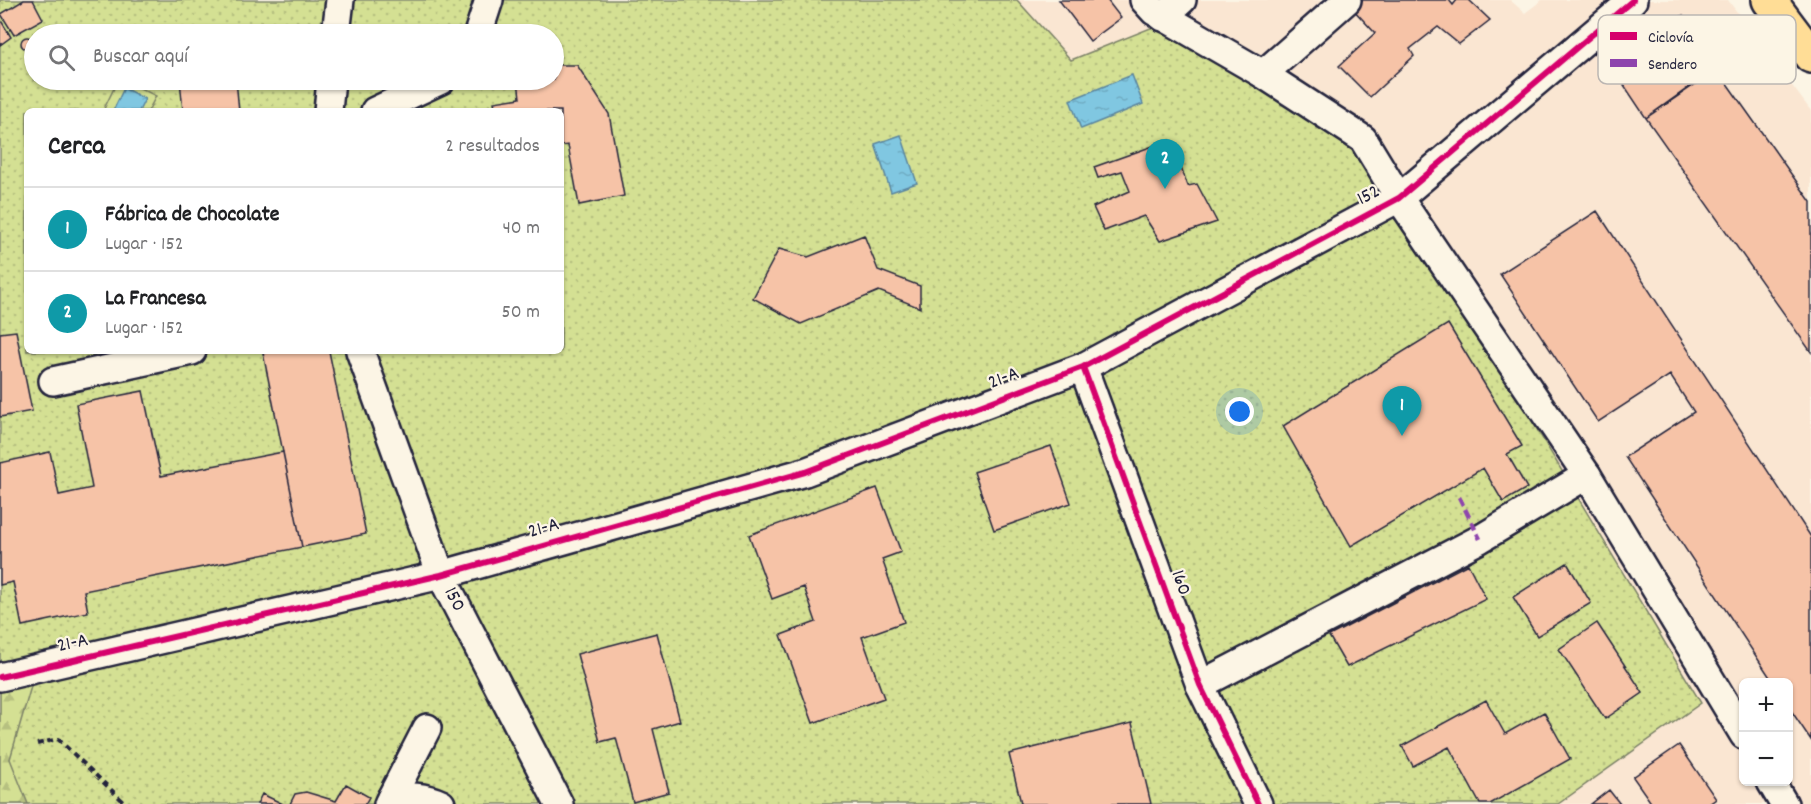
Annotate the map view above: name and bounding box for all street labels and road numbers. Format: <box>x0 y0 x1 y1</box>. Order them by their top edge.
street label: 152 <box>1353 178 1385 214</box>
street label: 21-A <box>985 360 1024 398</box>
street label: 21-A <box>525 511 563 547</box>
street label: 160 <box>1163 566 1197 600</box>
street label: 150 <box>436 582 472 617</box>
street label: 21-A <box>55 627 91 661</box>

